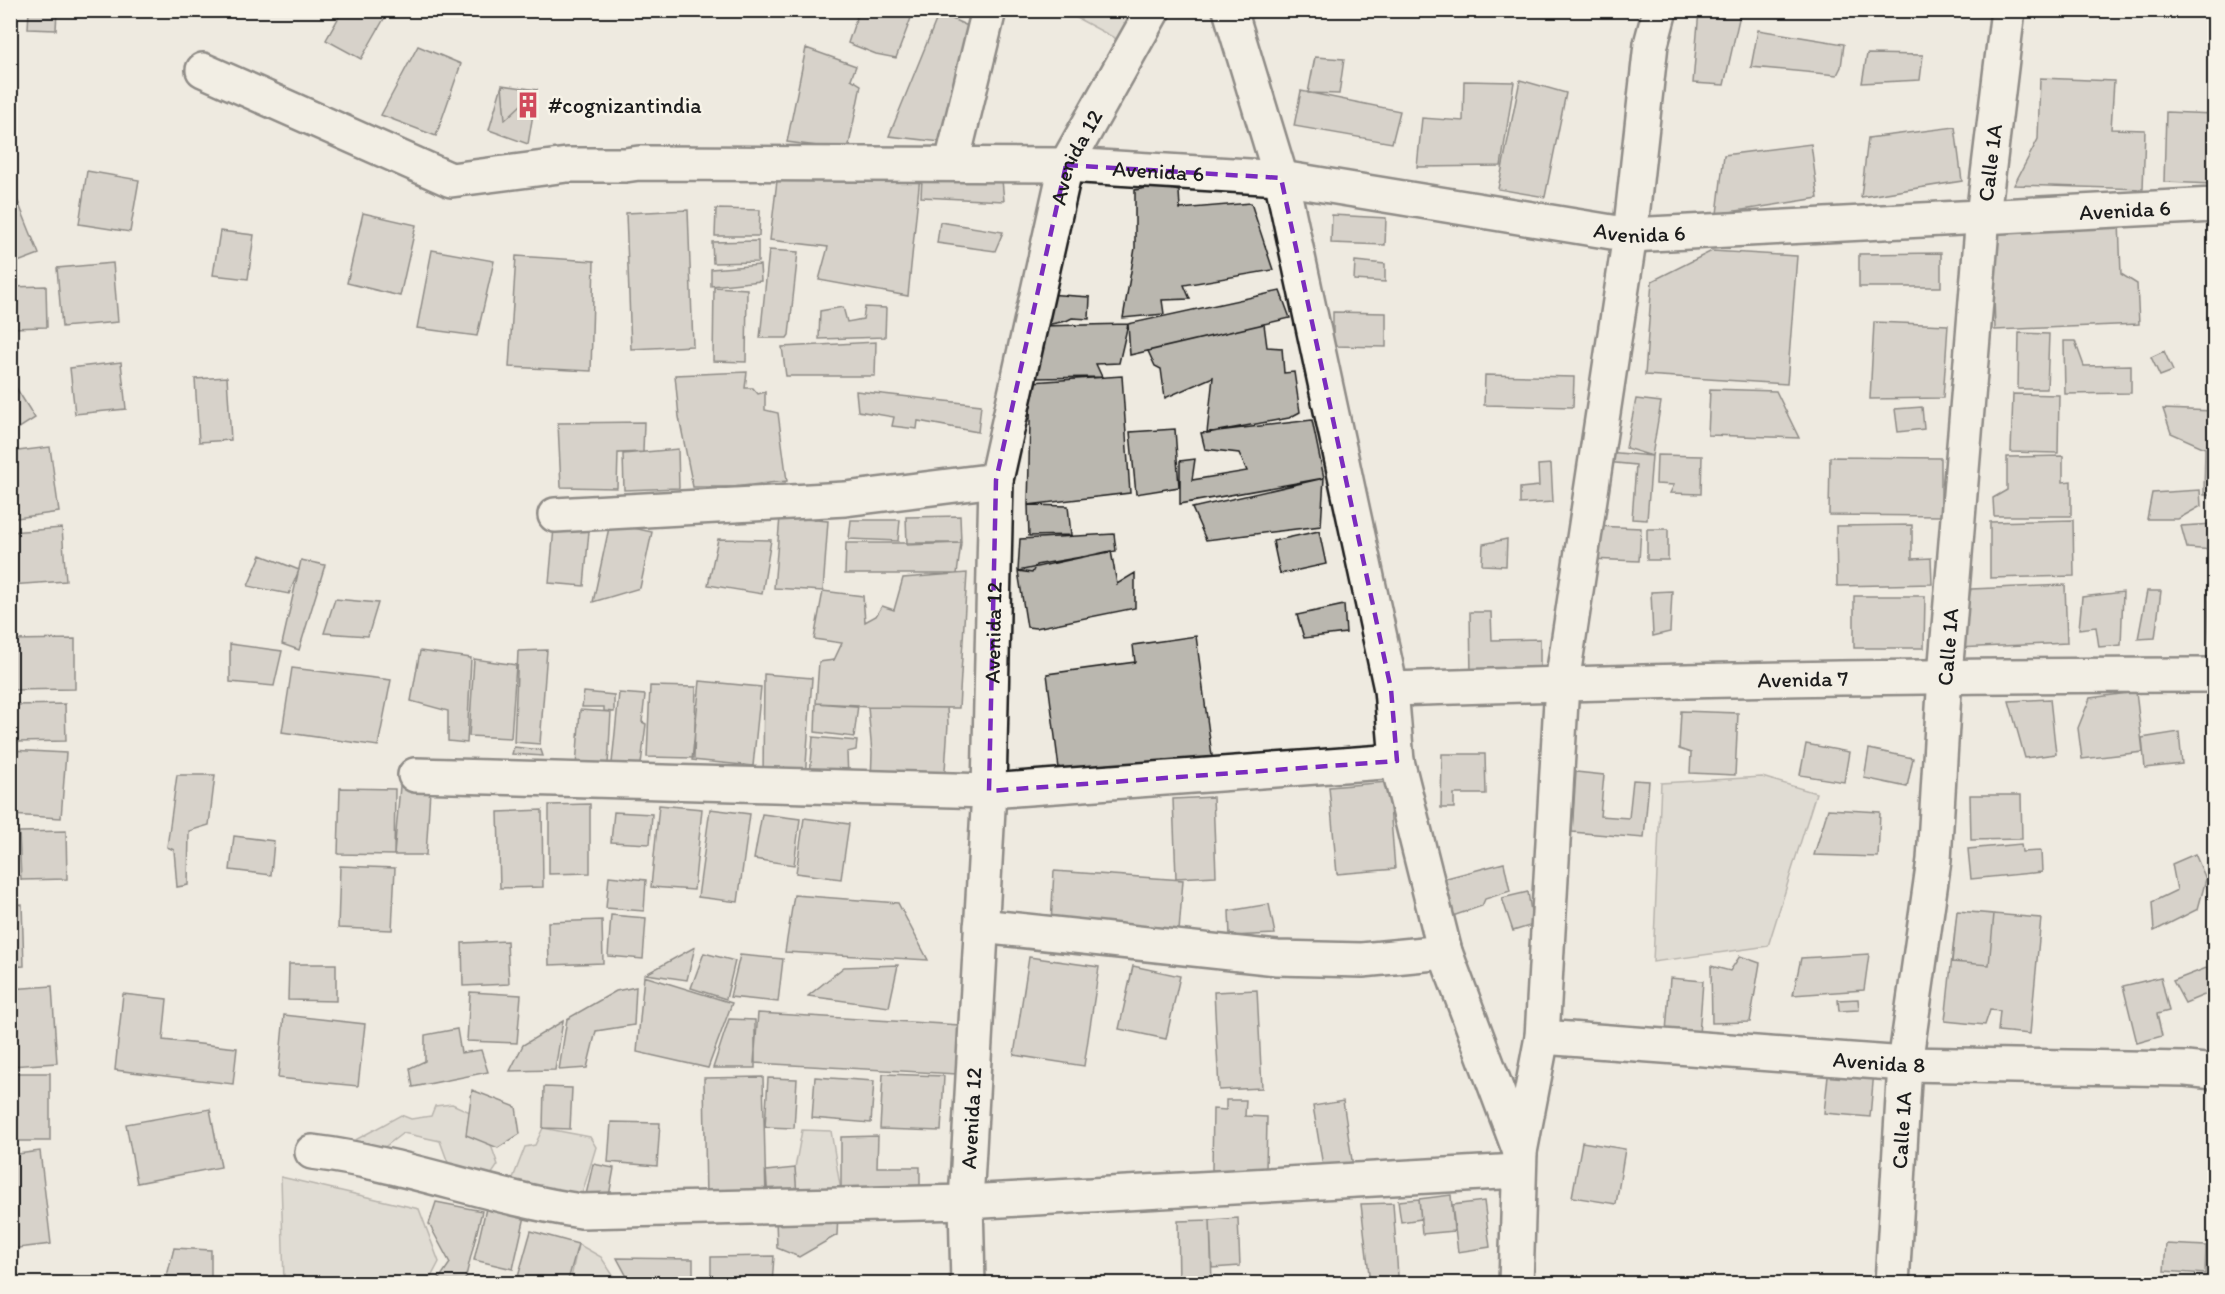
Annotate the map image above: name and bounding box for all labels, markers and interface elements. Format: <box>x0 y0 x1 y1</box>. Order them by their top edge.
building icon: #cognizantindia <box>513 90 543 120</box>
place label: #cognizantindia <box>548 92 702 119</box>
street label: Avenida 12 <box>1044 104 1108 207</box>
street label: Calle 1A <box>1971 122 2008 203</box>
street label: Avenida 6 <box>1112 154 1205 187</box>
street label: Avenida 6 <box>2078 194 2171 225</box>
street label: Avenida 6 <box>1592 216 1686 249</box>
street label: Avenida 12 <box>978 581 1007 684</box>
street label: Calle 1A <box>1931 607 1964 686</box>
street label: Avenida 7 <box>1757 664 1849 693</box>
street label: Avenida 8 <box>1832 1045 1925 1078</box>
street label: Avenida 12 <box>954 1066 987 1170</box>
street label: Calle 1A <box>1885 1091 1917 1170</box>

